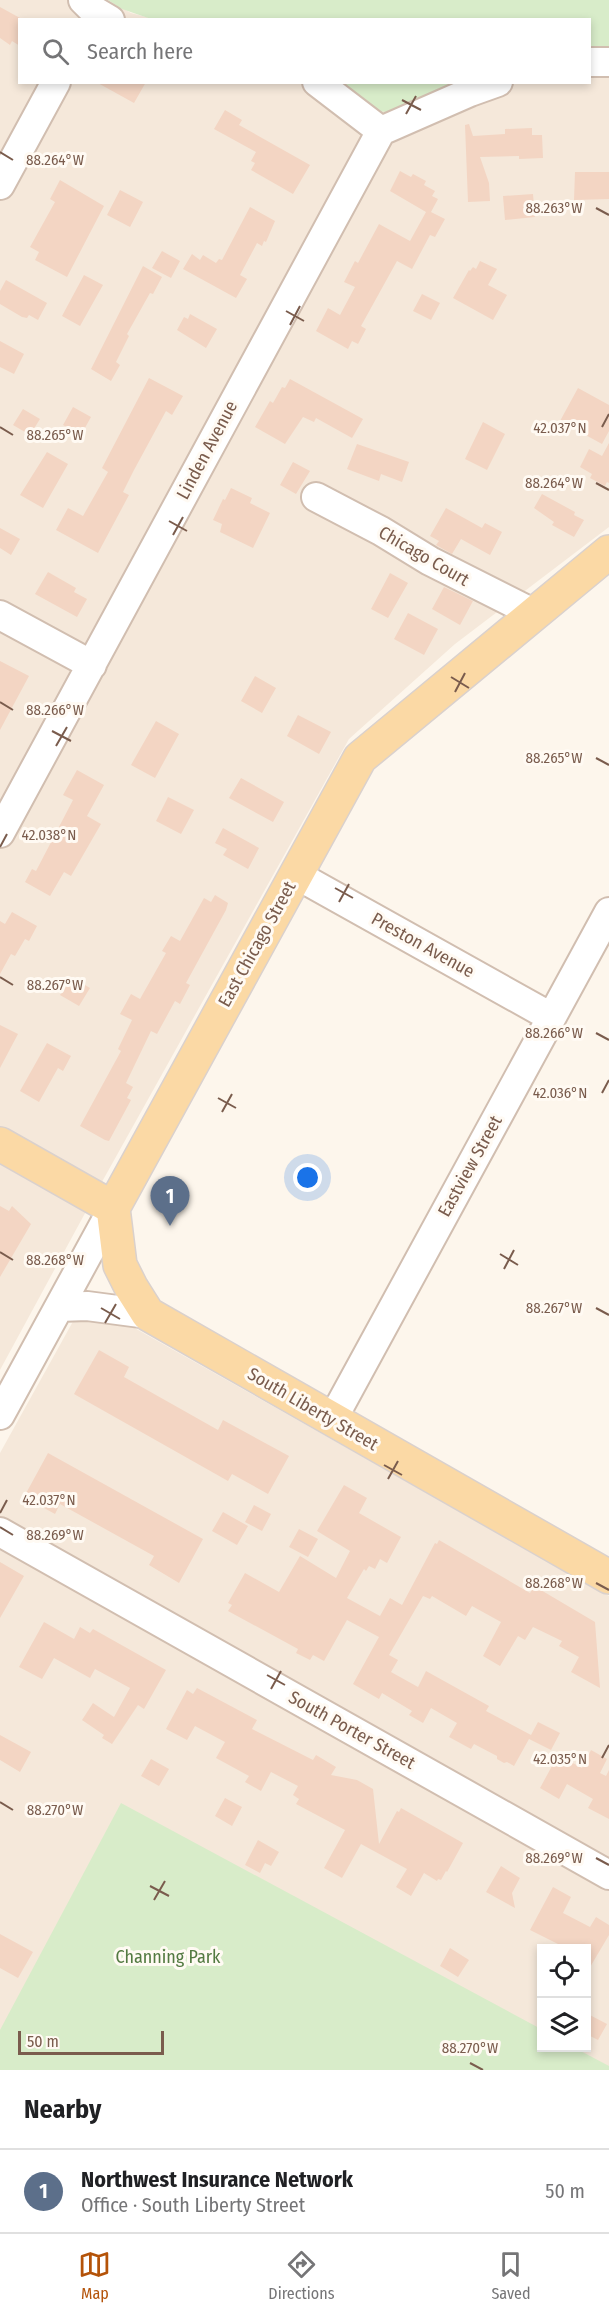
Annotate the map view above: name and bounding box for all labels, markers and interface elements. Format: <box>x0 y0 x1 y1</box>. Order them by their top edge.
search box <box>18 18 591 84</box>
icon: search <box>39 35 72 68</box>
text: Search here <box>87 38 193 65</box>
text: 88.264°W <box>26 151 84 169</box>
text: 88.263°W <box>525 199 583 217</box>
street label: Linden Avenue <box>172 397 242 503</box>
text: 42.037°N <box>533 419 587 437</box>
text: 88.265°W <box>26 426 84 444</box>
text: 88.264°W <box>525 474 583 492</box>
street label: Chicago Court <box>375 521 473 591</box>
text: 88.266°W <box>26 701 84 719</box>
text: 88.265°W <box>525 749 583 767</box>
text: 42.038°N <box>22 826 76 844</box>
street label: East Chicago Street <box>213 877 301 1011</box>
street label: Preston Avenue <box>368 908 478 982</box>
text: 88.267°W <box>27 976 83 994</box>
text: 88.266°W <box>525 1024 583 1042</box>
text: 42.036°N <box>533 1084 587 1102</box>
street label: Eastview Street <box>433 1112 507 1220</box>
your location <box>293 1163 322 1192</box>
pin: 1 <box>150 1176 190 1226</box>
text: 88.268°W <box>26 1251 84 1269</box>
text: 88.267°W <box>526 1299 582 1317</box>
street label: South Liberty Street <box>244 1363 382 1455</box>
text: 42.037°N <box>22 1491 76 1509</box>
text: 88.269°W <box>26 1526 84 1544</box>
text: 88.268°W <box>525 1574 583 1592</box>
street label: South Porter Street <box>285 1686 419 1774</box>
text: 42.035°N <box>533 1750 587 1768</box>
text: 88.270°W <box>27 1801 83 1819</box>
text: 88.269°W <box>525 1849 583 1867</box>
map controls <box>537 1944 591 2052</box>
button: locate <box>537 1944 591 1998</box>
park label: Channing Park <box>116 1946 221 1968</box>
button: layers <box>537 1998 591 2052</box>
scale bar <box>18 2028 164 2056</box>
text: 50 m <box>27 2032 59 2051</box>
text: 88.270°W <box>442 2039 498 2057</box>
text: Nearby <box>24 2094 101 2125</box>
text: Northwest Insurance Network <box>81 2166 353 2193</box>
text: 1 <box>39 2179 48 2203</box>
text: 50 m <box>545 2179 585 2203</box>
text: Office · South Liberty Street <box>81 2193 305 2217</box>
tab: Map <box>78 2248 111 2303</box>
tab: Directions <box>268 2248 335 2303</box>
tab: Saved <box>491 2248 531 2303</box>

